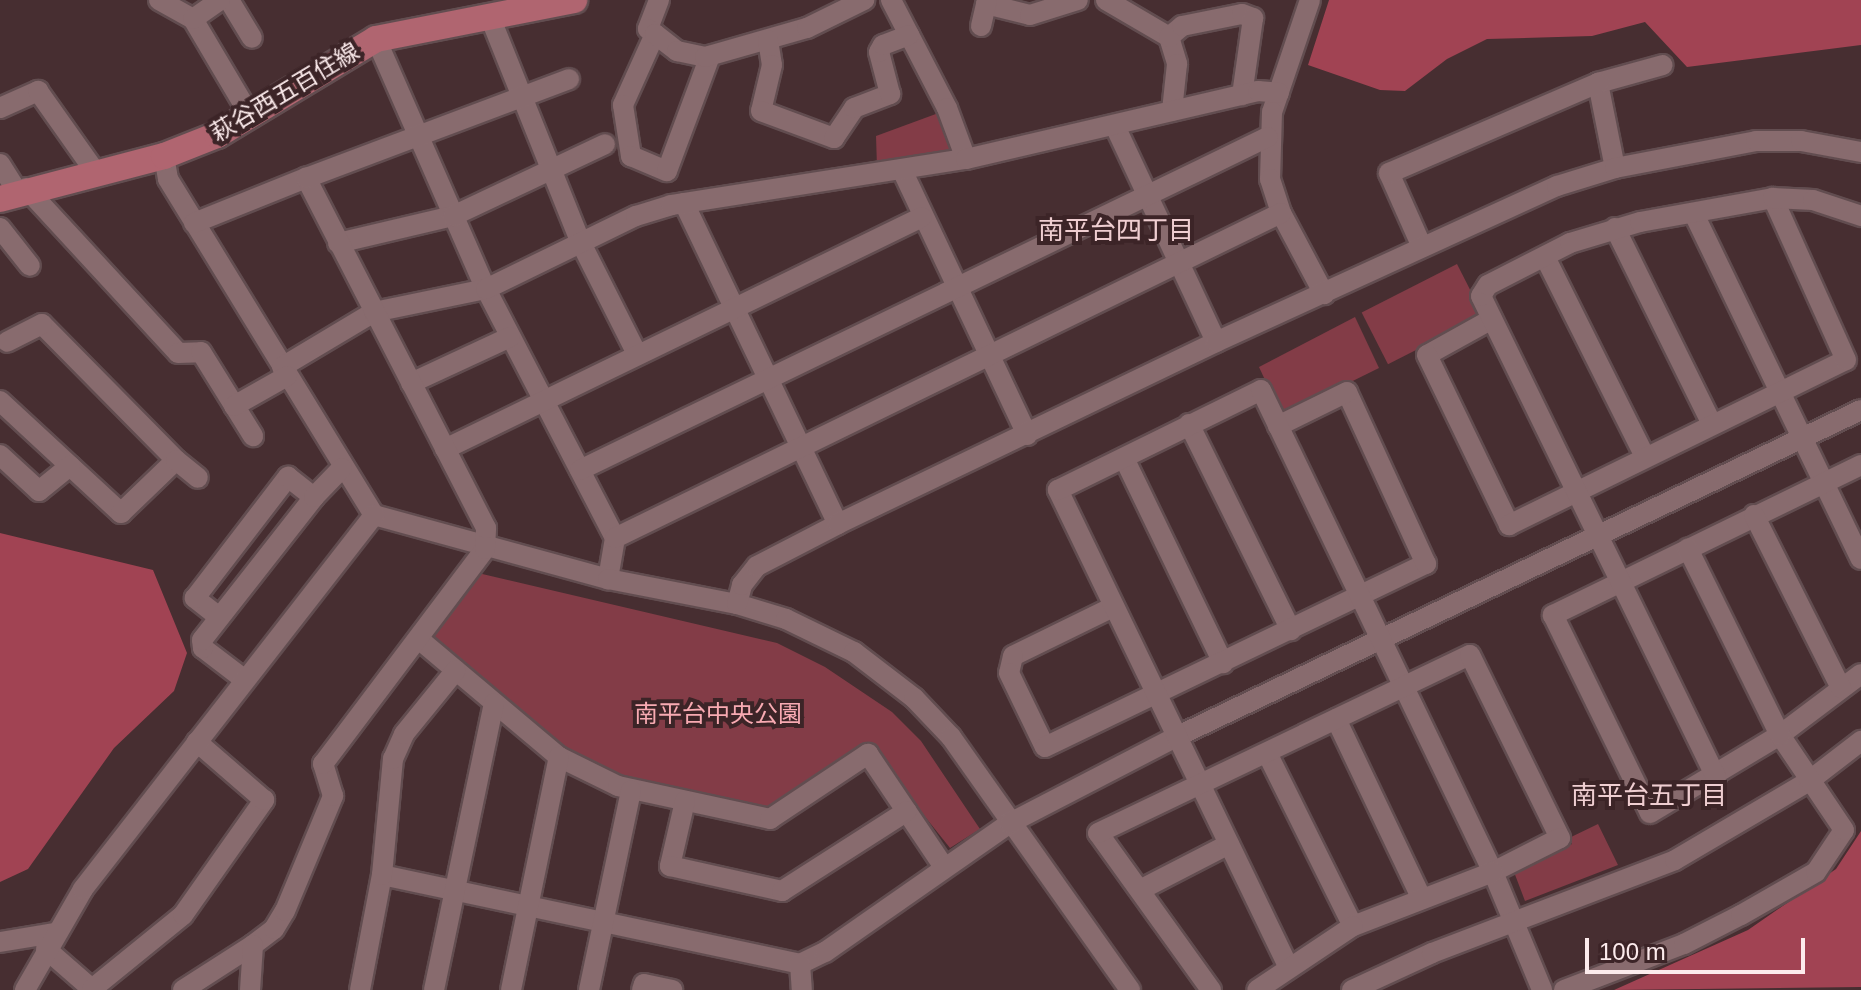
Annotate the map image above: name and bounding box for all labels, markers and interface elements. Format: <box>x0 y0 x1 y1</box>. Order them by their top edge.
street label: 萩谷西五百住線 <box>206 36 364 148</box>
district label: 南平台四丁目 <box>1038 215 1194 247</box>
park label: 南平台中央公園 <box>634 700 802 728</box>
district label: 南平台五丁目 <box>1571 780 1727 812</box>
scale bar <box>1589 922 1809 972</box>
text: 100 m <box>1599 938 1666 965</box>

